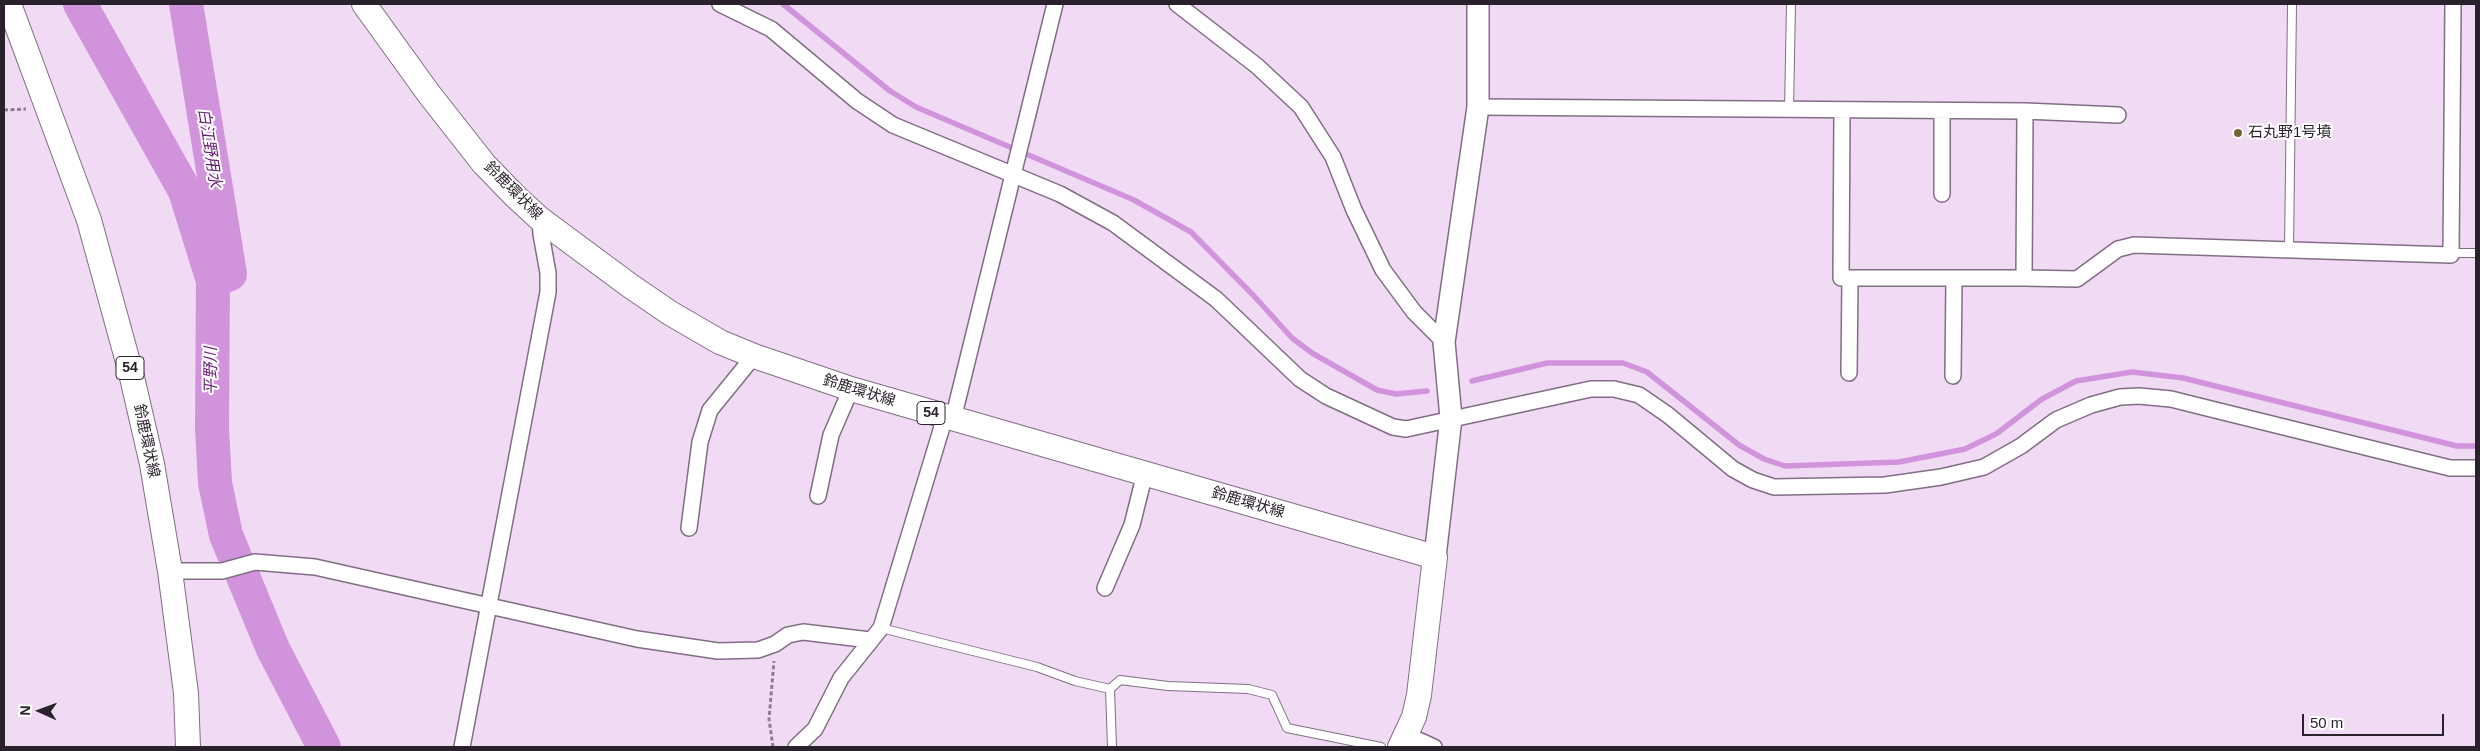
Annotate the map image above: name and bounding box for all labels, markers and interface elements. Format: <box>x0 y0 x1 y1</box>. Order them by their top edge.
water label: 白江野用水 <box>193 107 225 189</box>
place label: 石丸野1号墳 <box>2248 124 2331 142</box>
marker: 石丸野1号墳 <box>2232 127 2244 139</box>
street label: 鈴鹿環状線 <box>480 158 546 224</box>
water label: 平野川 <box>202 347 222 395</box>
road number: 54 <box>116 356 144 379</box>
street label: 鈴鹿環状線 <box>821 371 897 411</box>
street label: 鈴鹿環状線 <box>129 402 163 480</box>
road number: 54 <box>917 402 945 424</box>
street label: 鈴鹿環状線 <box>1209 484 1287 522</box>
north arrow <box>15 686 65 736</box>
scale bar <box>2305 704 2448 736</box>
text: N <box>17 705 33 716</box>
text: 50 m <box>2310 714 2343 731</box>

